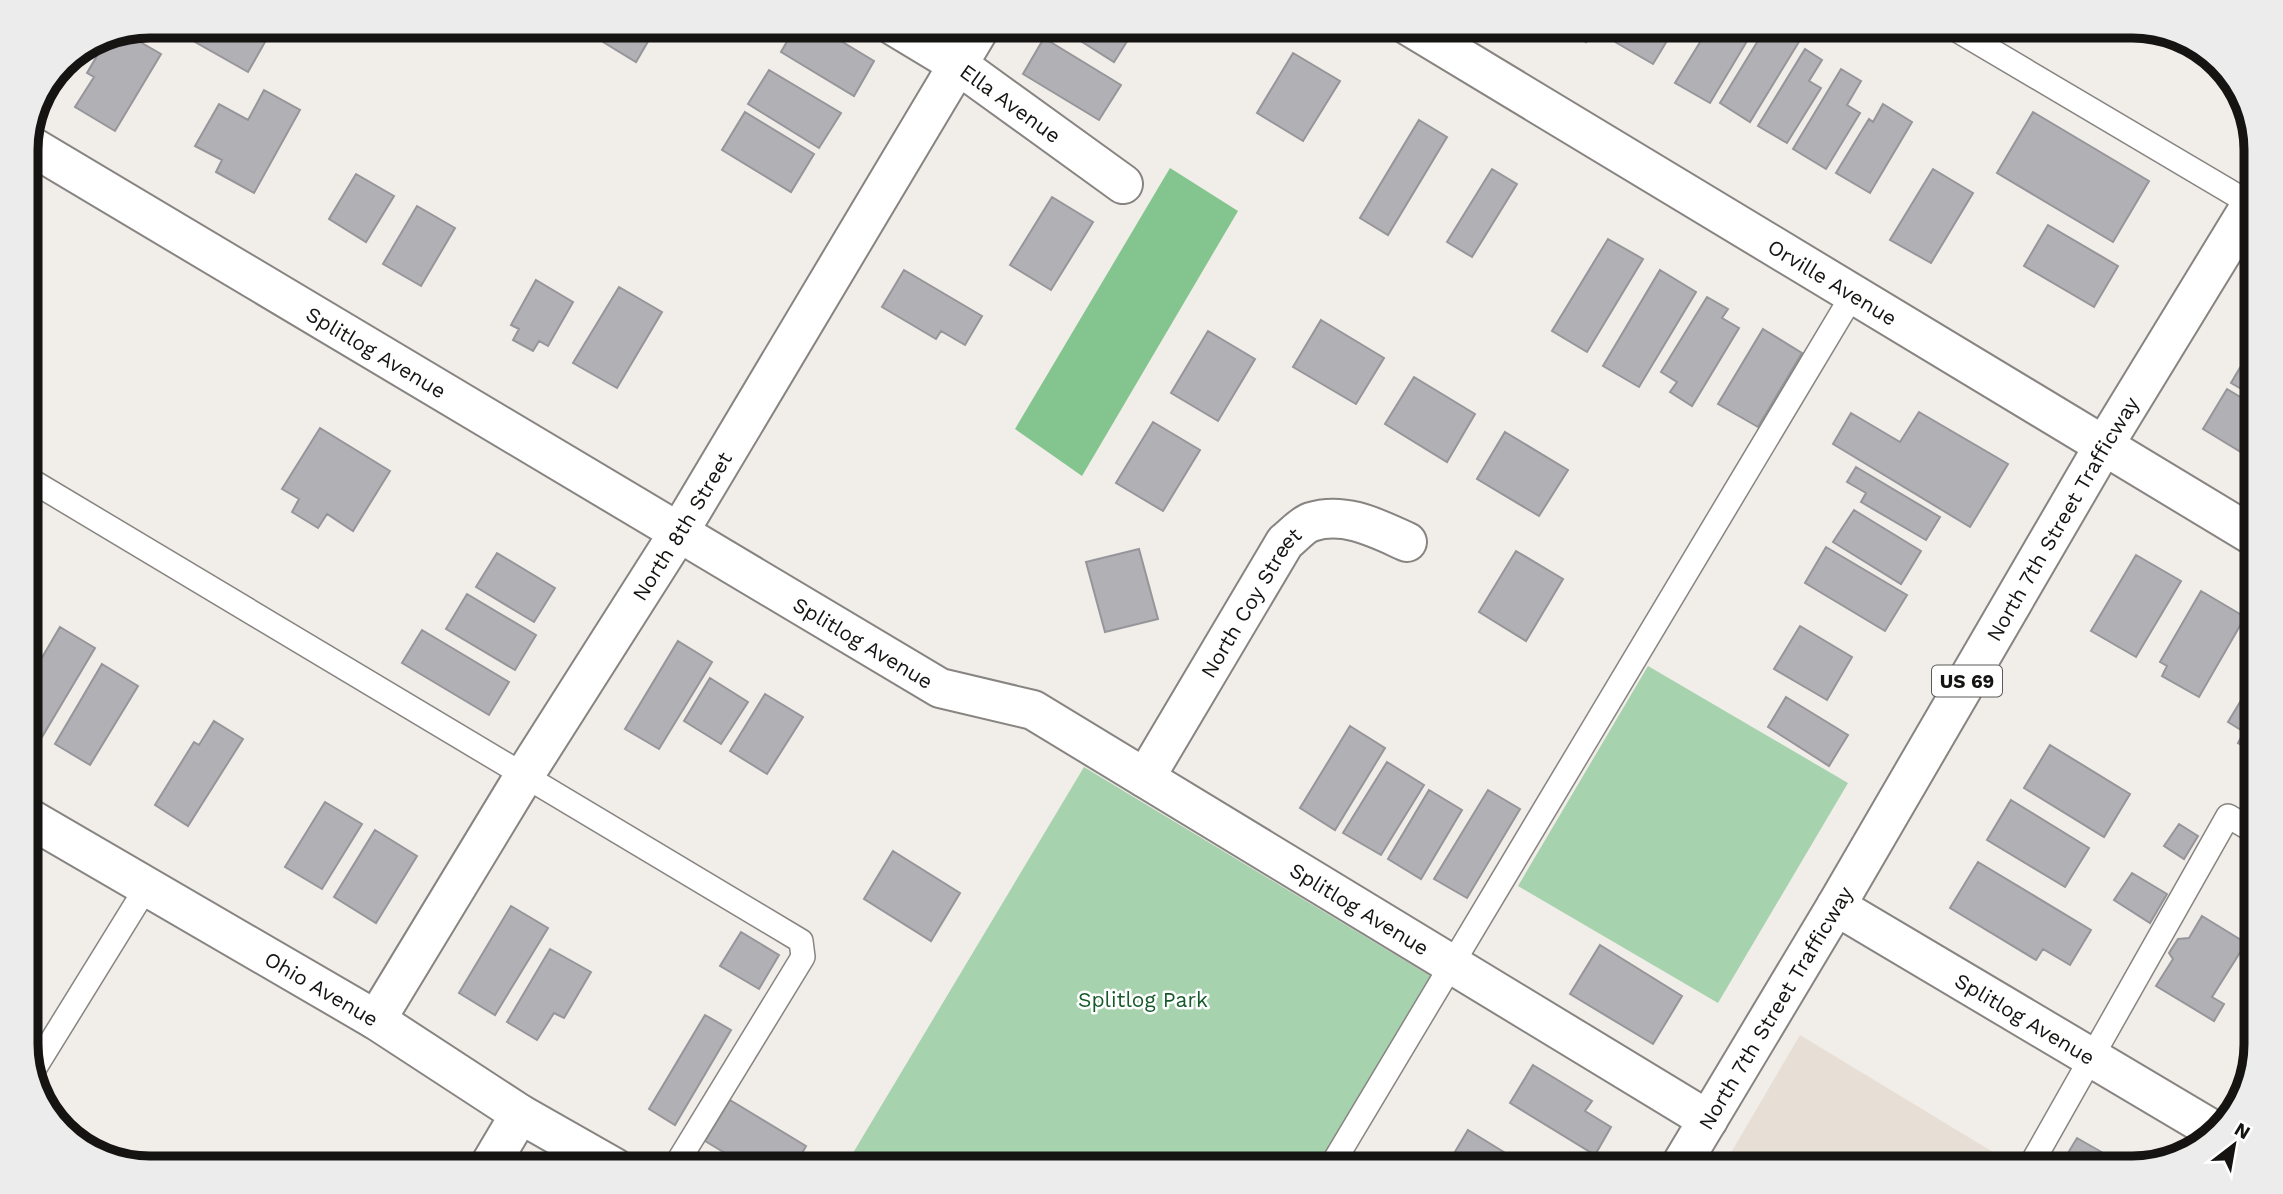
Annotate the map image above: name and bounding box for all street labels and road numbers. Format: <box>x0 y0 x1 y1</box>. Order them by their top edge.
street label: Ella Avenue <box>956 58 1066 148</box>
street label: Orville Avenue <box>1764 233 1902 330</box>
street label: Splitlog Avenue <box>302 301 451 403</box>
street label: North 7th Street Trafficway <box>1981 392 2144 645</box>
street label: North 8th Street <box>626 447 737 605</box>
street label: North Coy Street <box>1195 522 1306 682</box>
street label: Splitlog Avenue <box>789 591 938 694</box>
road number: US 69 <box>1932 666 2002 696</box>
street label: Splitlog Avenue <box>1286 857 1434 960</box>
street label: North 7th Street Trafficway <box>1693 881 1857 1134</box>
street label: Ohio Avenue <box>260 946 383 1031</box>
street label: Splitlog Avenue <box>1951 967 2100 1069</box>

